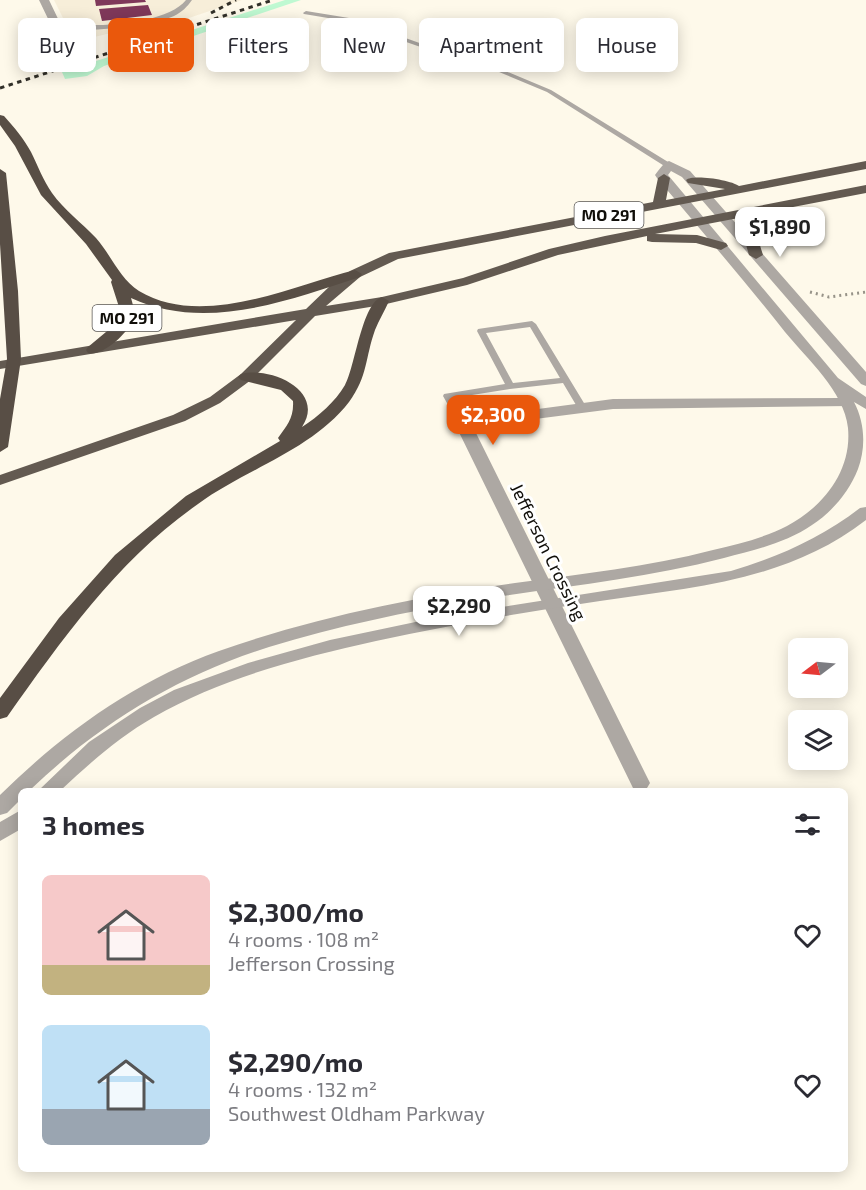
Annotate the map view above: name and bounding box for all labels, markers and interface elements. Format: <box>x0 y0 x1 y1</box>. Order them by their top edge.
chip: Buy <box>18 18 96 72</box>
chip: Rent <box>108 18 194 72</box>
chip: Filters <box>206 18 309 72</box>
chip: New <box>321 18 407 72</box>
chip: Apartment <box>419 18 564 72</box>
chip: House <box>576 18 678 72</box>
road number: MO 291 <box>574 202 644 228</box>
pin: $1,890 <box>731 207 829 258</box>
text: $1,890 <box>749 214 811 238</box>
road number: MO 291 <box>92 305 162 331</box>
pin: $2,300 <box>444 395 542 446</box>
text: $2,300 <box>461 402 525 426</box>
street label: Jefferson Crossing <box>506 479 592 624</box>
pin: $2,290 <box>410 586 508 637</box>
text: $2,290 <box>427 593 491 617</box>
north arrow <box>788 638 848 698</box>
map controls <box>788 638 848 770</box>
button: layers <box>788 710 848 770</box>
icon: filters <box>791 808 824 841</box>
text: 3 homes <box>42 809 145 840</box>
text: $2,300/mo <box>228 896 364 927</box>
icon: home <box>90 899 162 971</box>
icon: heart <box>791 919 824 952</box>
text: 4 rooms · 108 m² <box>228 927 379 951</box>
text: Jefferson Crossing <box>228 951 395 975</box>
text: $2,290/mo <box>228 1046 363 1077</box>
icon: home <box>90 1049 162 1121</box>
icon: heart <box>791 1069 824 1102</box>
text: 4 rooms · 132 m² <box>228 1077 377 1101</box>
text: Southwest Oldham Parkway <box>228 1101 485 1125</box>

